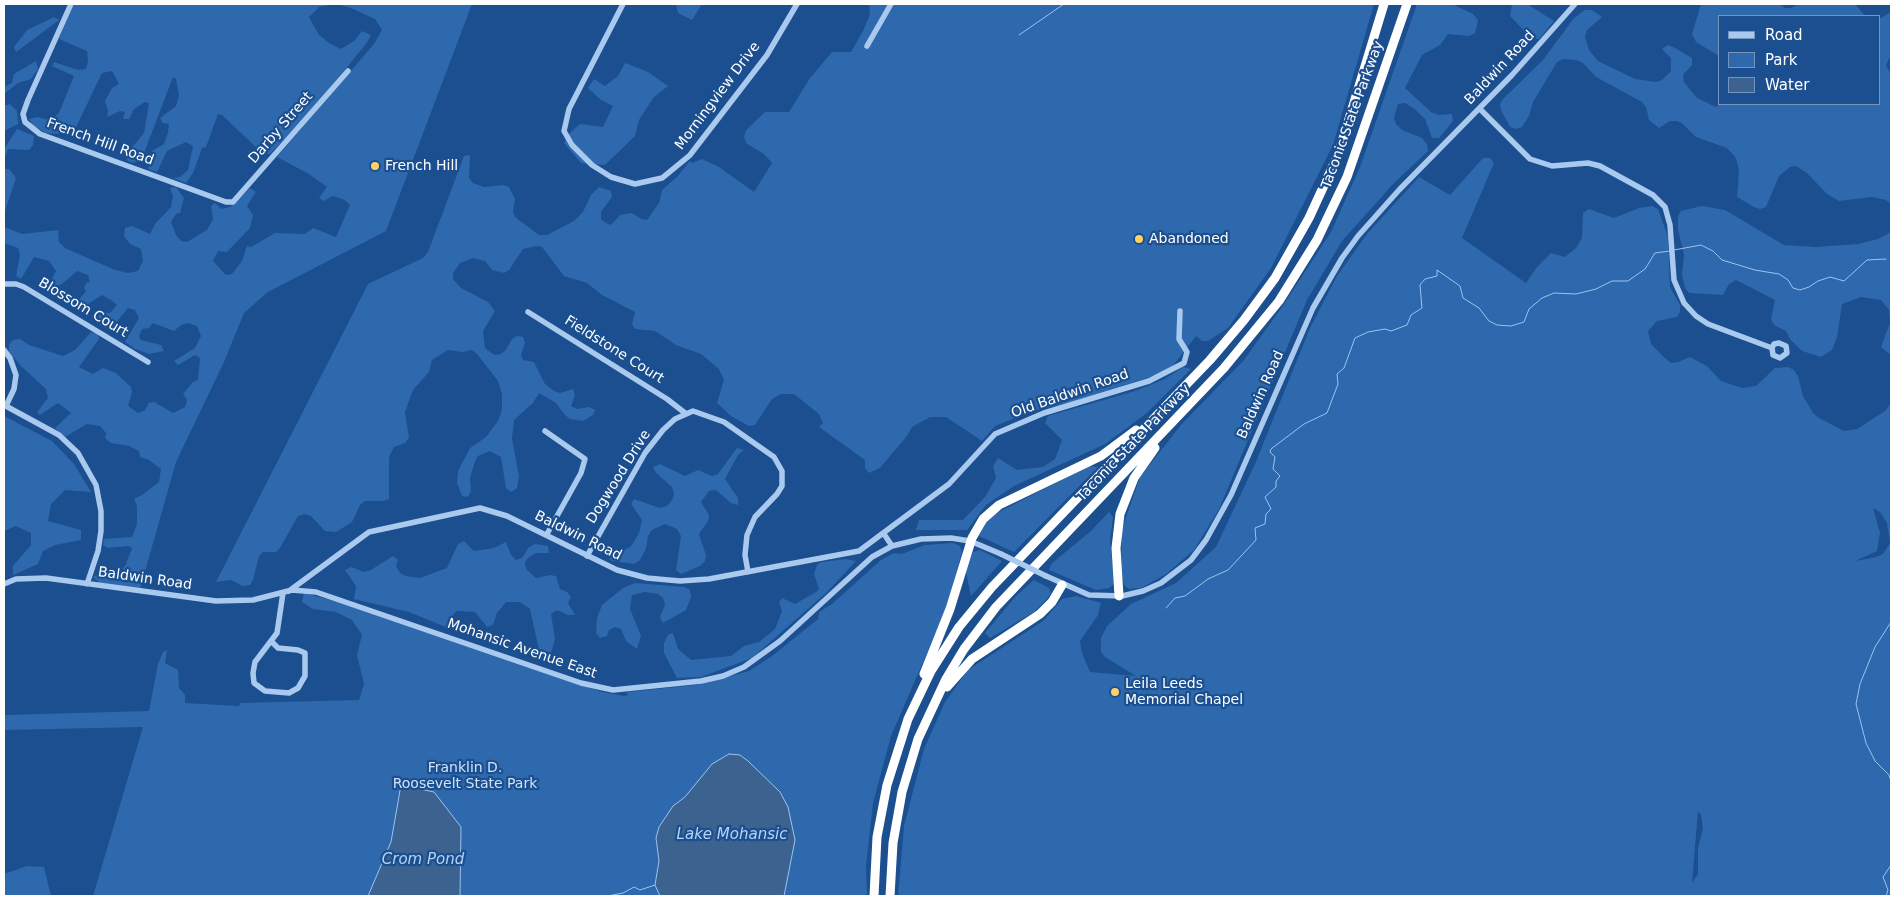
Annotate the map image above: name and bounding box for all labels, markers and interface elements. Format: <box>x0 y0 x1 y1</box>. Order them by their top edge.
legend <box>1718 15 1880 105</box>
text: Road <box>1765 26 1803 44</box>
street label: Baldwin Road <box>1462 28 1538 108</box>
street label: Morningview Drive <box>672 39 764 153</box>
street label: Taconic State Parkway <box>1318 39 1388 191</box>
text: Park <box>1765 51 1797 69</box>
text: Water <box>1765 76 1809 94</box>
street label: Darby Street <box>245 89 317 167</box>
street label: French Hill Road <box>44 115 156 169</box>
place label: French Hill <box>385 158 458 174</box>
marker: French Hill <box>369 160 381 172</box>
place label: Abandoned <box>1149 231 1229 247</box>
marker: Abandoned <box>1133 233 1145 245</box>
street label: Blossom Court <box>35 275 131 341</box>
street label: Fieldstone Court <box>561 313 667 387</box>
street label: Baldwin Road <box>1234 348 1288 442</box>
street label: Old Baldwin Road <box>1009 366 1131 422</box>
street label: Taconic State Parkway <box>1074 381 1194 505</box>
street label: Dogwood Drive <box>583 427 655 527</box>
street label: Baldwin Road <box>532 508 624 564</box>
street label: Baldwin Road <box>97 564 193 594</box>
street label: Mohansic Avenue East <box>445 616 599 682</box>
place label: Leila Leeds Memorial Chapel <box>1125 676 1243 709</box>
marker: Leila Leeds Memorial Chapel <box>1109 686 1121 698</box>
park label: Franklin D. Roosevelt State Park <box>393 760 537 792</box>
water label: Lake Mohansic <box>677 826 787 844</box>
water label: Crom Pond <box>382 851 464 869</box>

